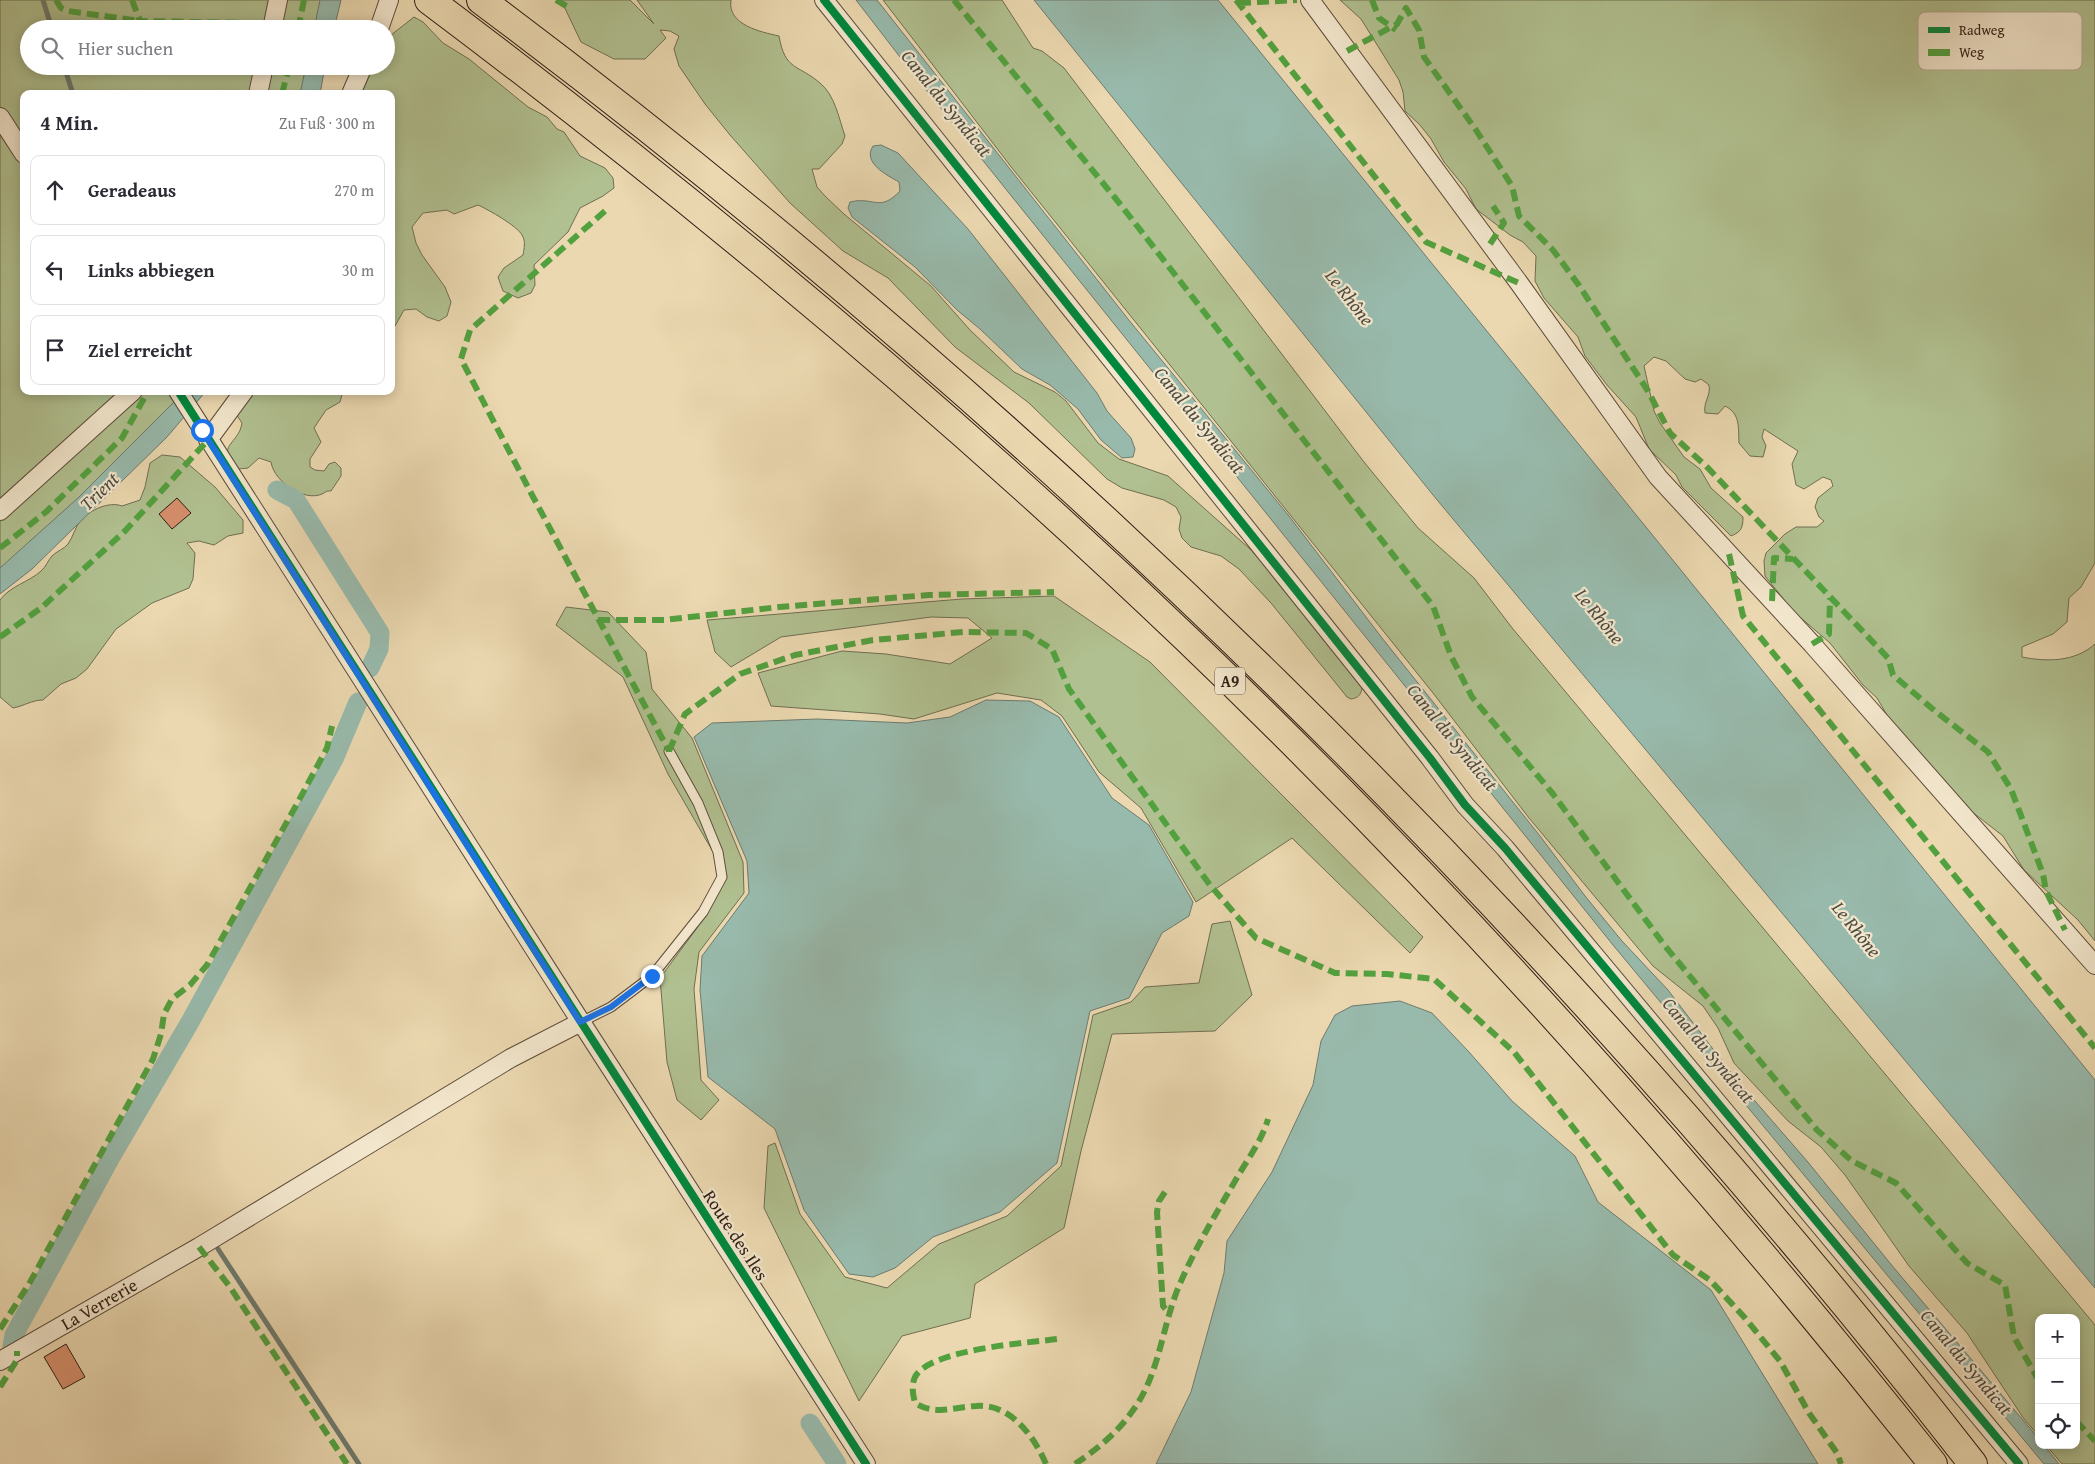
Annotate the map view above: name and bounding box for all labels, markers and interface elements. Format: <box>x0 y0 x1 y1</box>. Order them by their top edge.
legend <box>1918 12 2082 70</box>
search box <box>20 20 395 75</box>
text: Radweg <box>1959 20 2004 40</box>
icon: search <box>38 34 66 62</box>
text: Hier suchen <box>78 34 173 62</box>
text: Weg <box>1959 42 1984 62</box>
water label: Canal du Syndicat <box>895 43 1000 163</box>
text: 4 Min. <box>40 107 98 138</box>
text: Zu Fuß · 300 m <box>279 111 375 135</box>
icon: ahead <box>41 176 69 204</box>
text: Geradeaus <box>88 176 176 204</box>
text: 270 m <box>334 178 374 202</box>
icon: left <box>41 256 69 284</box>
text: Links abbiegen <box>88 256 214 284</box>
text: 30 m <box>342 258 374 282</box>
water label: Le Rhône <box>1318 262 1381 332</box>
icon: arrive <box>41 336 69 364</box>
text: Ziel erreicht <box>88 336 192 364</box>
water label: Canal du Syndicat <box>1148 360 1253 480</box>
route start <box>191 419 214 442</box>
water label: Trient <box>73 465 126 517</box>
water label: Le Rhône <box>1568 581 1632 650</box>
road number: A9 <box>1215 668 1245 694</box>
water label: Canal du Syndicat <box>1401 677 1506 797</box>
water label: Le Rhône <box>1825 894 1889 963</box>
route end <box>641 965 664 988</box>
water label: Canal du Syndicat <box>1656 991 1762 1110</box>
street label: Route des Iles <box>697 1184 775 1286</box>
street label: La Verrerie <box>56 1271 142 1337</box>
water label: Canal du Syndicat <box>1914 1303 2020 1422</box>
map controls <box>2035 1314 2080 1449</box>
button: + <box>2035 1314 2080 1359</box>
button: − <box>2035 1359 2080 1404</box>
button: locate <box>2035 1404 2080 1449</box>

